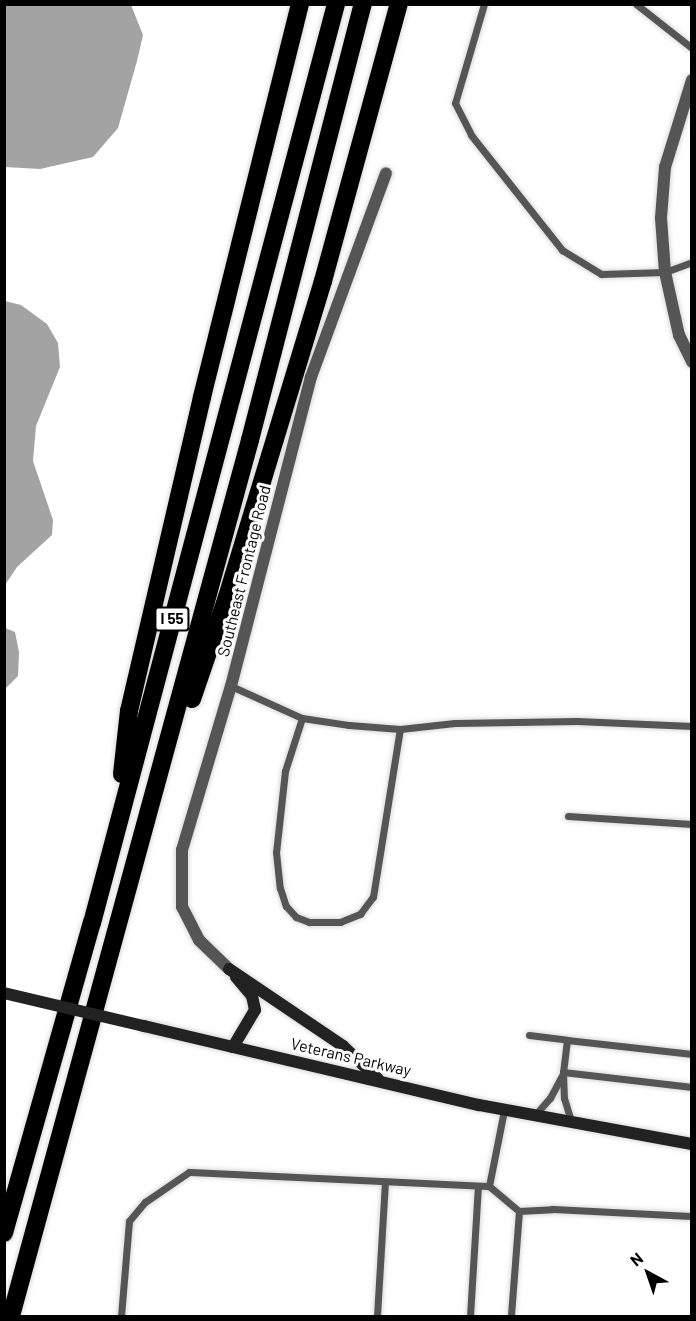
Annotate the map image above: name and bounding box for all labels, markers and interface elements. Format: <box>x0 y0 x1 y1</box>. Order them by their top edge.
street label: Southeast Frontage Road <box>213 483 275 659</box>
road number: I 55 <box>154 607 190 631</box>
street label: Veterans Parkway <box>289 1034 413 1080</box>
north arrow <box>618 1243 678 1303</box>
text: N <box>626 1248 646 1270</box>

